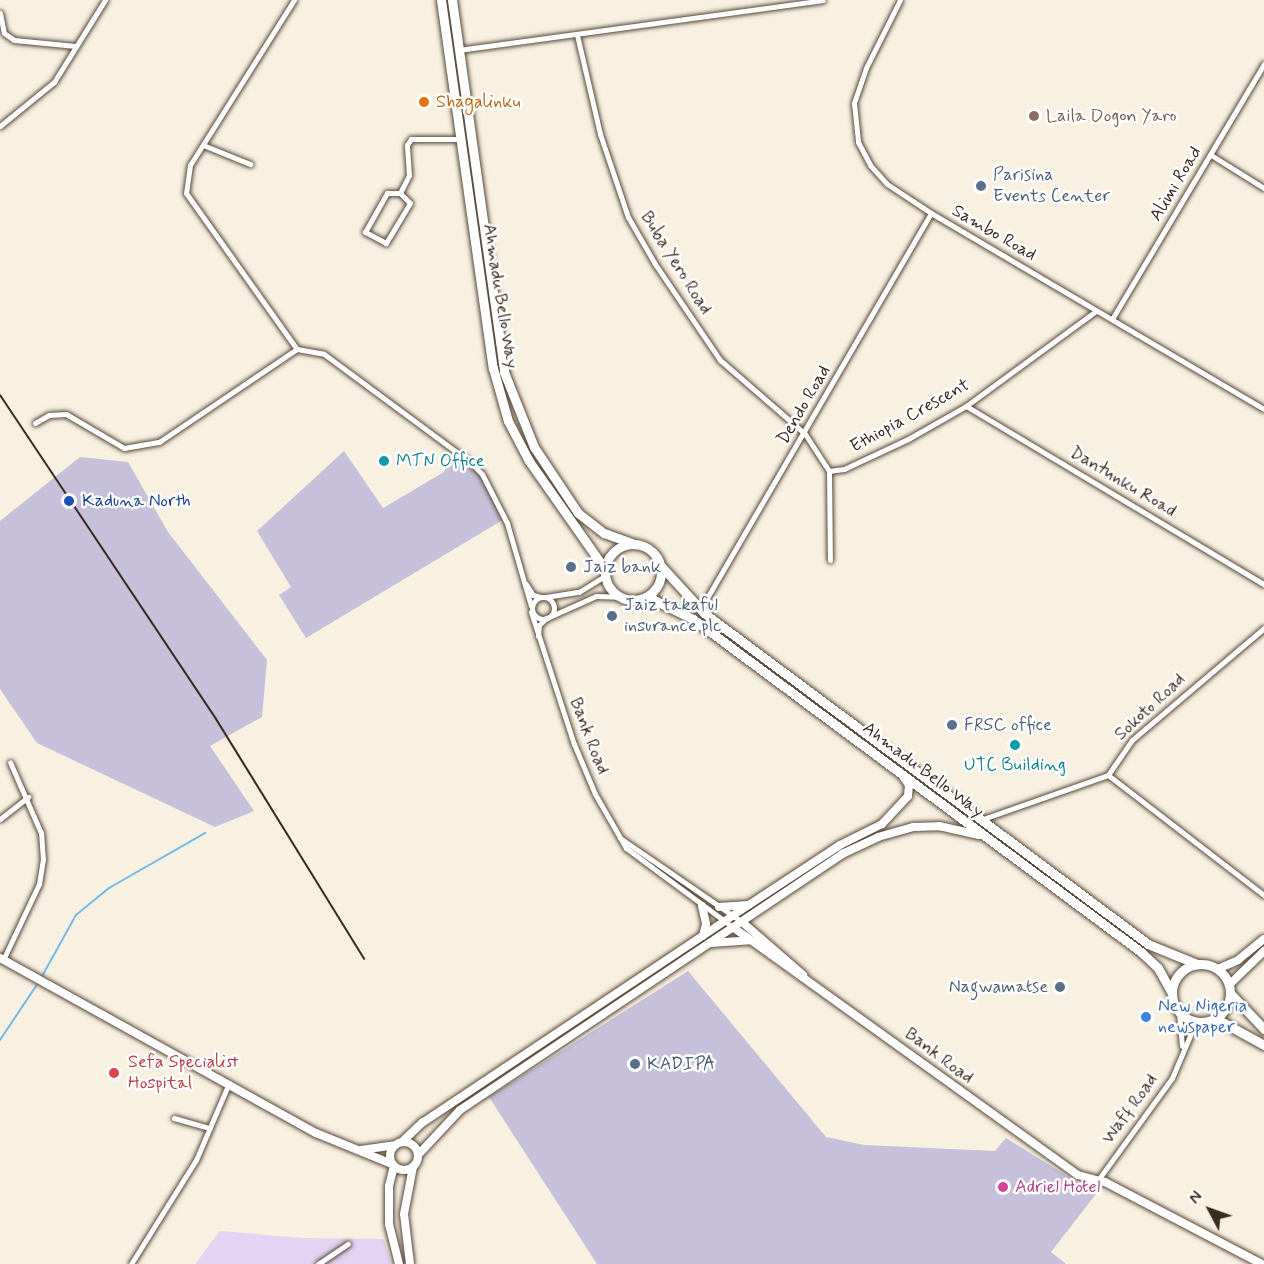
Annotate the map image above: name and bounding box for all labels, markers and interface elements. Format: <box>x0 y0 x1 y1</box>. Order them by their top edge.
place label: Shagalinku <box>436 91 521 113</box>
marker: Shagalinku <box>417 95 431 109</box>
place label: Laila Dogon Yaro <box>1046 105 1180 127</box>
marker: Laila Dogon Yaro <box>1027 109 1041 123</box>
street label: Alimi Road <box>1146 143 1206 225</box>
place label: Parisina Events Center <box>993 165 1107 207</box>
marker: Parisina Events Center <box>974 179 988 193</box>
street label: Sambo Road <box>948 200 1040 266</box>
street label: Buba Yero Road <box>635 206 717 320</box>
street label: Ahmadu Bello Way <box>478 222 522 370</box>
street label: Dendo Road <box>773 361 835 449</box>
street label: Ethiopia Crescent <box>847 374 973 458</box>
street label: Dantunku Road <box>1067 442 1179 522</box>
place label: MTN Office <box>396 450 485 472</box>
marker: MTN Office <box>377 454 391 468</box>
place label: Kaduna North <box>82 490 191 512</box>
marker: Kaduna North <box>60 492 78 510</box>
place label: Jaiz bank <box>583 556 659 578</box>
marker: Jaiz bank <box>564 560 578 574</box>
place label: Jaiz takaful insurance plc <box>624 595 722 638</box>
marker: Jaiz takaful insurance plc <box>605 609 619 623</box>
street label: Sokoto Road <box>1110 669 1190 745</box>
street label: Bank Road <box>564 695 614 777</box>
place label: FRSC office <box>964 714 1052 736</box>
street label: Ahmadu Bello Way <box>858 717 988 823</box>
marker: FRSC office <box>945 718 959 732</box>
marker: UTC Building <box>1008 738 1022 752</box>
place label: UTC Building <box>966 754 1064 776</box>
place label: Nagwamatse <box>949 976 1048 998</box>
marker: Nagwamatse <box>1053 980 1067 994</box>
place label: New Nigeria newspaper <box>1158 996 1250 1038</box>
marker: New Nigeria newspaper <box>1139 1010 1153 1024</box>
street label: Bank Road <box>900 1023 978 1089</box>
place label: Sefa Specialist Hospital <box>128 1052 240 1094</box>
place label: KADIPA <box>647 1053 715 1075</box>
marker: KADIPA <box>628 1057 642 1071</box>
marker: Sefa Specialist Hospital <box>105 1064 123 1082</box>
street label: Waff Road <box>1097 1070 1163 1148</box>
place label: Adriel Hotel <box>1015 1176 1100 1198</box>
marker: Adriel Hotel <box>996 1180 1010 1194</box>
north arrow <box>1180 1180 1240 1240</box>
text: N <box>1185 1187 1207 1209</box>

